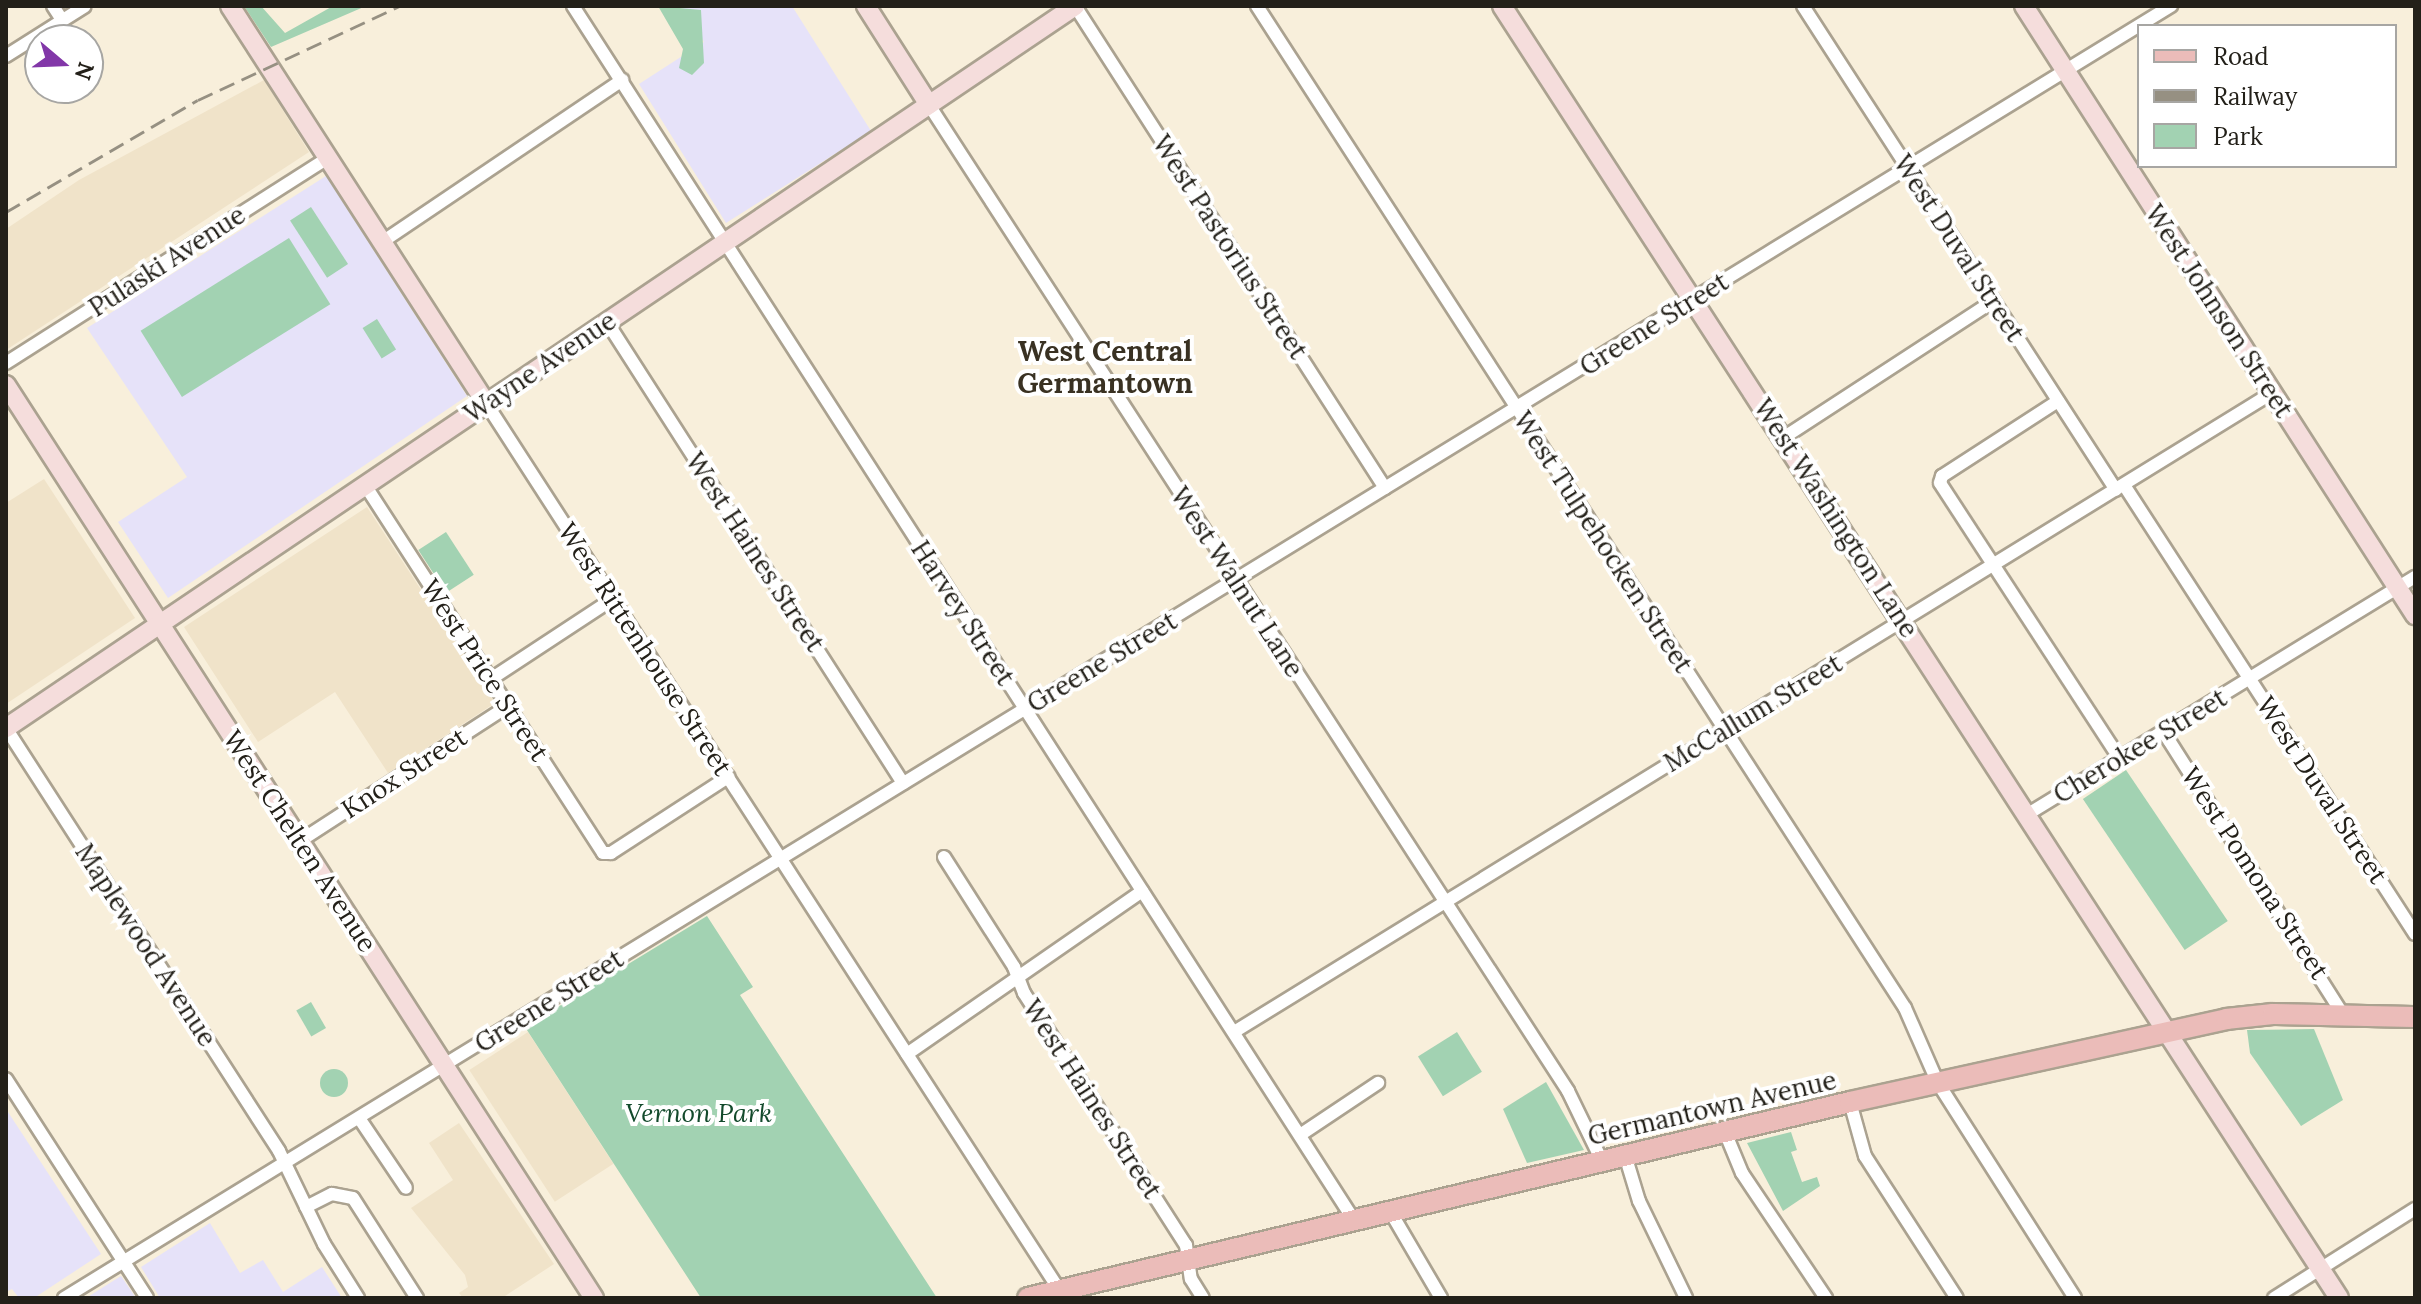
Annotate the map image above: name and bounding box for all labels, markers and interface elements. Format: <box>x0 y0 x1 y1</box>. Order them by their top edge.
north arrow <box>24 24 104 104</box>
legend <box>2137 24 2397 168</box>
text: Road <box>2213 41 2269 72</box>
text: N <box>69 59 101 84</box>
text: Railway <box>2213 81 2297 112</box>
text: Park <box>2213 121 2263 152</box>
street label: West Pastorius Street <box>1146 129 1314 365</box>
street label: West Duval Street <box>1887 149 2031 347</box>
street label: Pulaski Avenue <box>83 199 251 323</box>
street label: West Johnson Street <box>2138 199 2300 423</box>
street label: Greene Street <box>1574 266 1734 382</box>
street label: Wayne Avenue <box>458 305 622 429</box>
district label: West Central Germantown <box>1017 334 1193 400</box>
street label: West Washington Lane <box>1747 393 1925 643</box>
street label: West Tulpehocken Street <box>1507 406 1699 678</box>
street label: West Haines Street <box>679 447 831 657</box>
street label: West Walnut Lane <box>1164 481 1310 683</box>
street label: West Rittenhouse Street <box>552 517 738 781</box>
street label: Harvey Street <box>905 535 1021 691</box>
street label: West Price Street <box>415 573 555 767</box>
street label: Greene Street <box>1021 605 1183 719</box>
street label: McCallum Street <box>1658 648 1848 778</box>
street label: Cherokee Street <box>2048 682 2232 810</box>
street label: West Duval Street <box>2250 691 2394 889</box>
street label: Knox Street <box>336 721 472 825</box>
street label: West Chelten Avenue <box>217 724 383 958</box>
street label: West Pomona Street <box>2175 761 2335 985</box>
street label: Maplewood Avenue <box>69 838 223 1052</box>
street label: Greene Street <box>469 943 629 1059</box>
street label: West Haines Street <box>1016 994 1168 1204</box>
street label: Germantown Avenue <box>1585 1064 1839 1152</box>
park label: Vernon Park <box>626 1097 772 1129</box>

